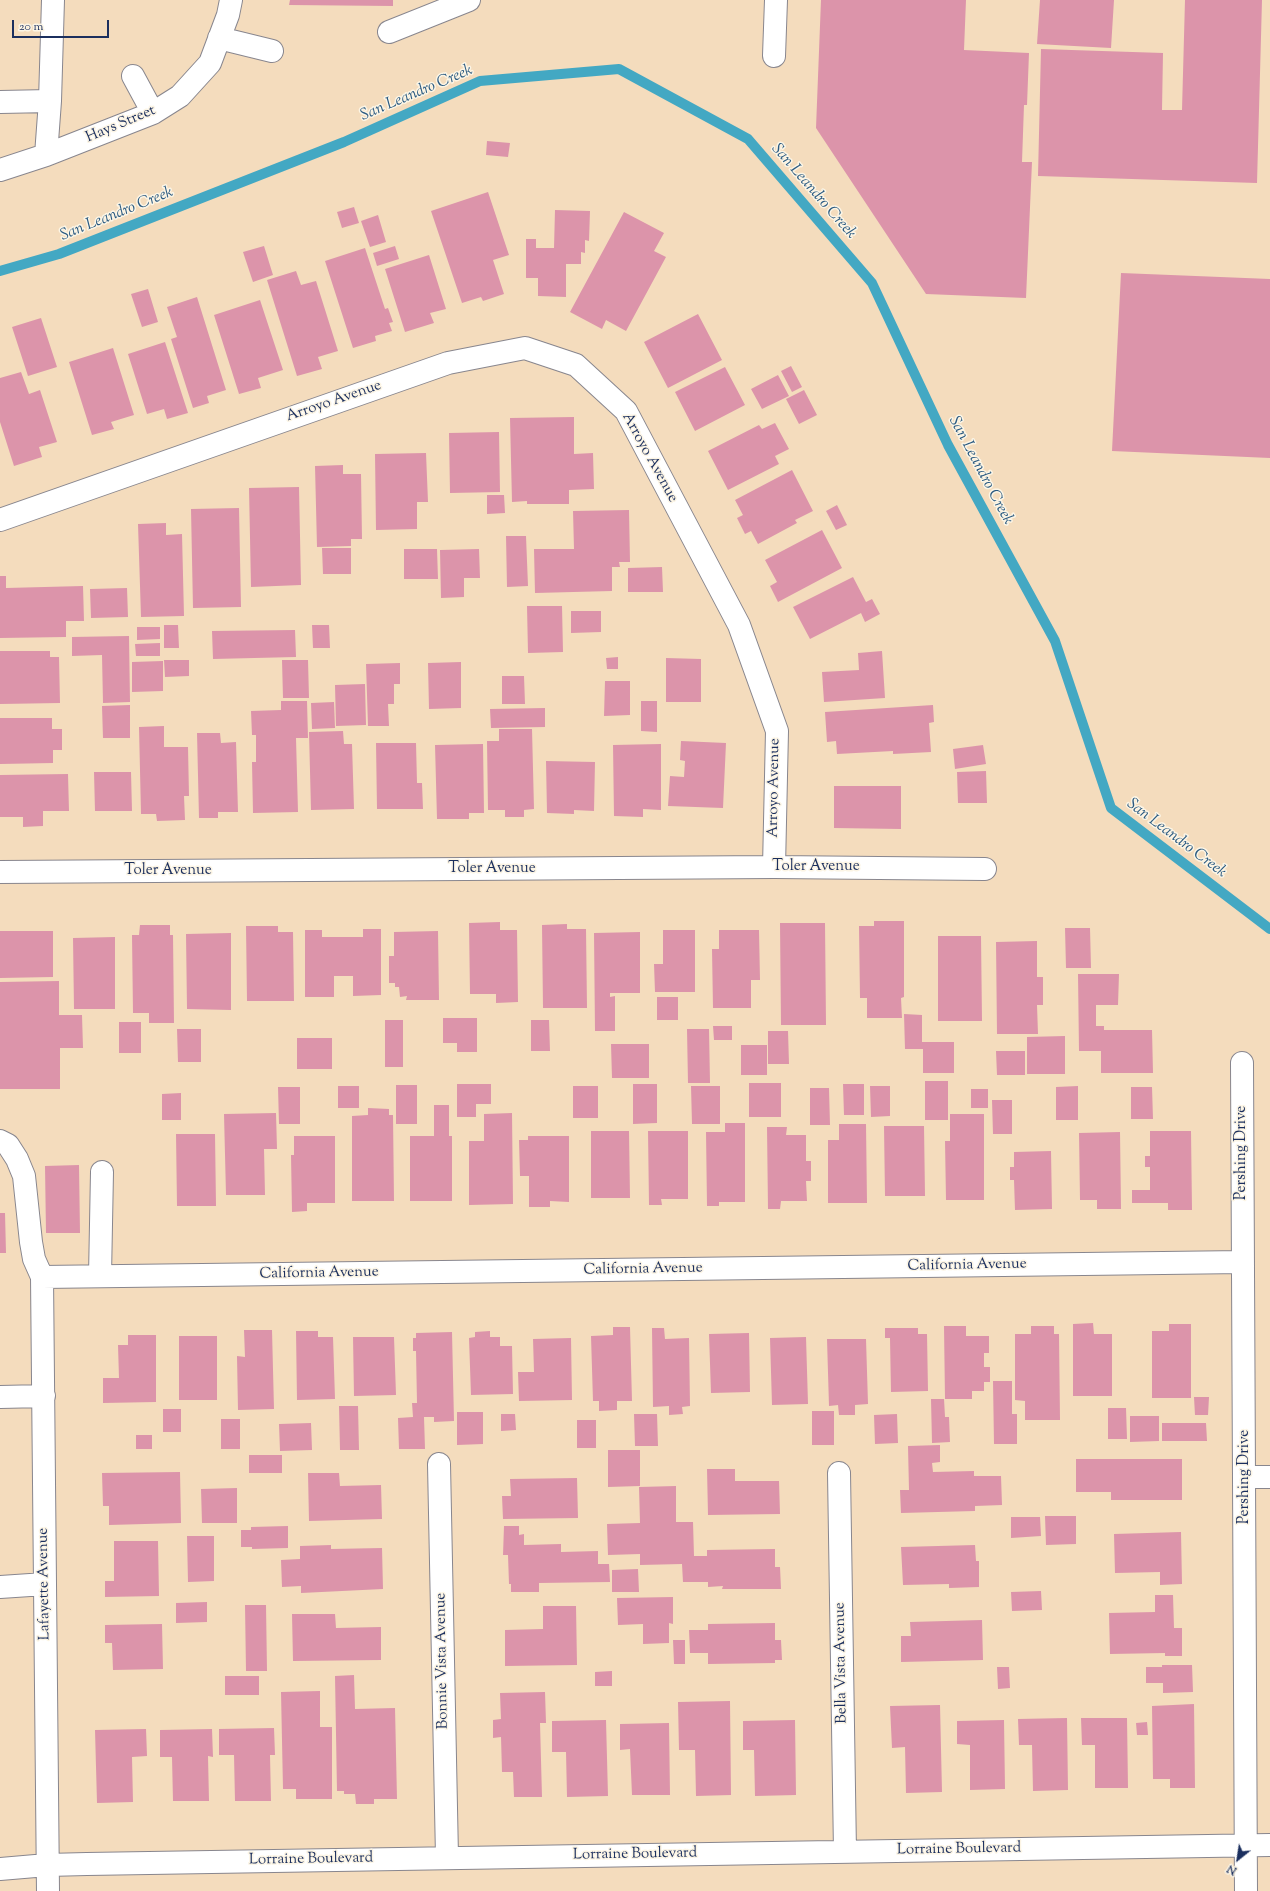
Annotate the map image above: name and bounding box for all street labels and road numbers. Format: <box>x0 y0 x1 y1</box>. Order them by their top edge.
street label: Hays Street <box>83 102 159 148</box>
street label: Arroyo Avenue <box>284 377 384 427</box>
street label: Arroyo Avenue <box>617 410 681 506</box>
street label: Arroyo Avenue <box>765 738 785 838</box>
street label: Toler Avenue <box>772 858 860 876</box>
street label: Toler Avenue <box>448 860 536 878</box>
street label: Toler Avenue <box>124 862 212 880</box>
street label: Pershing Drive <box>1233 1106 1251 1200</box>
street label: California Avenue <box>907 1256 1027 1276</box>
street label: California Avenue <box>583 1260 703 1280</box>
street label: California Avenue <box>259 1264 379 1284</box>
street label: Pershing Drive <box>1236 1430 1254 1524</box>
street label: Lafayette Avenue <box>35 1528 55 1640</box>
street label: Bonnie Vista Avenue <box>433 1593 453 1729</box>
street label: Bella Vista Avenue <box>832 1602 852 1724</box>
street label: Lorraine Boulevard <box>897 1840 1021 1860</box>
street label: Lorraine Boulevard <box>573 1845 697 1865</box>
street label: Lorraine Boulevard <box>249 1850 373 1870</box>

